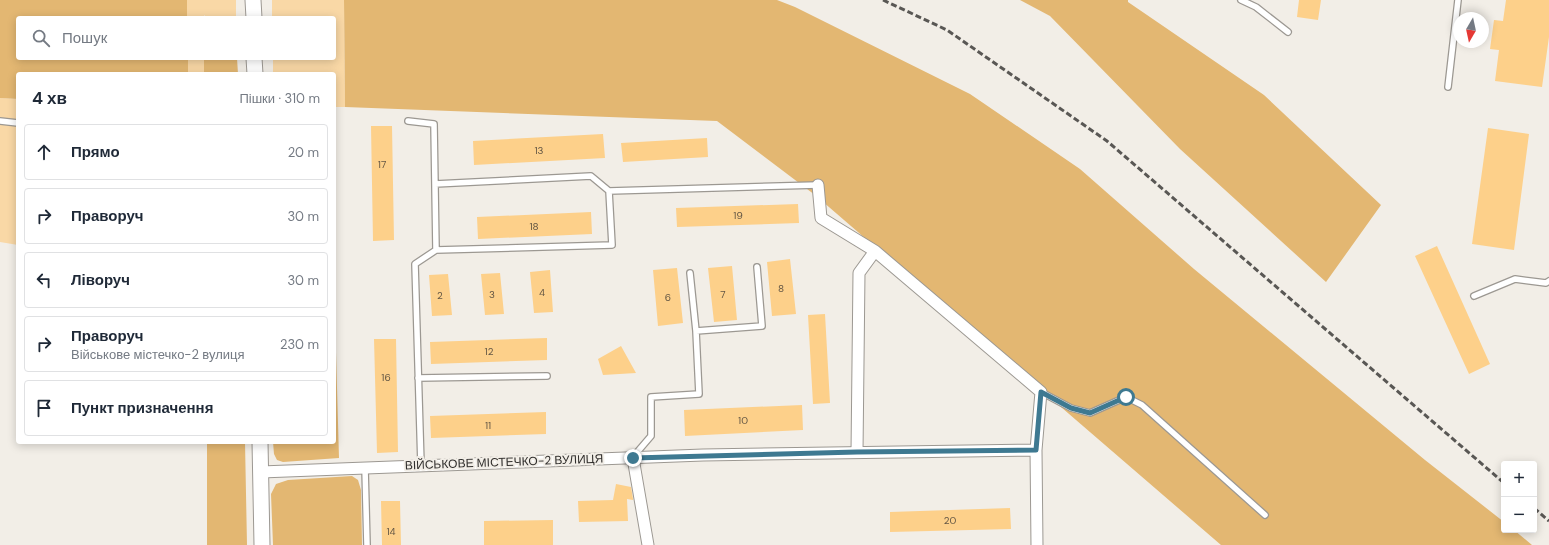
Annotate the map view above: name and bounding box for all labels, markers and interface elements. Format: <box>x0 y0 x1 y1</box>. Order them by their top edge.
north arrow <box>1453 12 1489 48</box>
search box <box>16 16 336 60</box>
icon: search <box>30 27 52 49</box>
text: Пошук <box>62 28 107 48</box>
text: 4 хв <box>32 87 67 109</box>
text: Пішки · 310 m <box>239 90 320 107</box>
icon: ahead <box>33 141 55 163</box>
text: Прямо <box>71 142 120 162</box>
text: 20 m <box>288 144 319 161</box>
house number: 13 <box>534 144 544 157</box>
house number: 17 <box>378 158 386 171</box>
icon: right <box>33 205 55 227</box>
text: Праворуч <box>71 206 144 226</box>
text: 30 m <box>287 208 319 225</box>
house number: 19 <box>733 209 743 222</box>
house number: 18 <box>529 220 539 233</box>
icon: left <box>33 269 55 291</box>
text: Ліворуч <box>71 270 130 290</box>
text: 30 m <box>287 272 319 289</box>
house number: 8 <box>778 282 784 295</box>
house number: 4 <box>539 286 545 299</box>
house number: 3 <box>489 288 495 301</box>
house number: 7 <box>720 288 726 301</box>
house number: 2 <box>437 289 443 302</box>
house number: 6 <box>665 291 671 304</box>
text: Праворуч <box>71 326 144 346</box>
icon: right <box>33 333 55 355</box>
text: 230 m <box>280 336 319 353</box>
house number: 12 <box>485 345 494 358</box>
text: Військове містечко-2 вулиця <box>71 346 245 363</box>
house number: 16 <box>381 371 391 384</box>
route start <box>1117 388 1135 406</box>
icon: arrive <box>33 397 55 419</box>
text: Пункт призначення <box>71 398 213 418</box>
house number: 10 <box>738 414 748 427</box>
house number: 11 <box>485 419 491 432</box>
route end <box>624 449 642 467</box>
street label: ВІЙСЬКОВЕ МІСТЕЧКО-2 ВУЛИЦЯ <box>405 451 603 473</box>
map controls <box>1501 461 1537 533</box>
button: + <box>1501 461 1537 497</box>
button: − <box>1501 497 1537 533</box>
house number: 20 <box>944 514 956 527</box>
house number: 14 <box>386 525 396 538</box>

